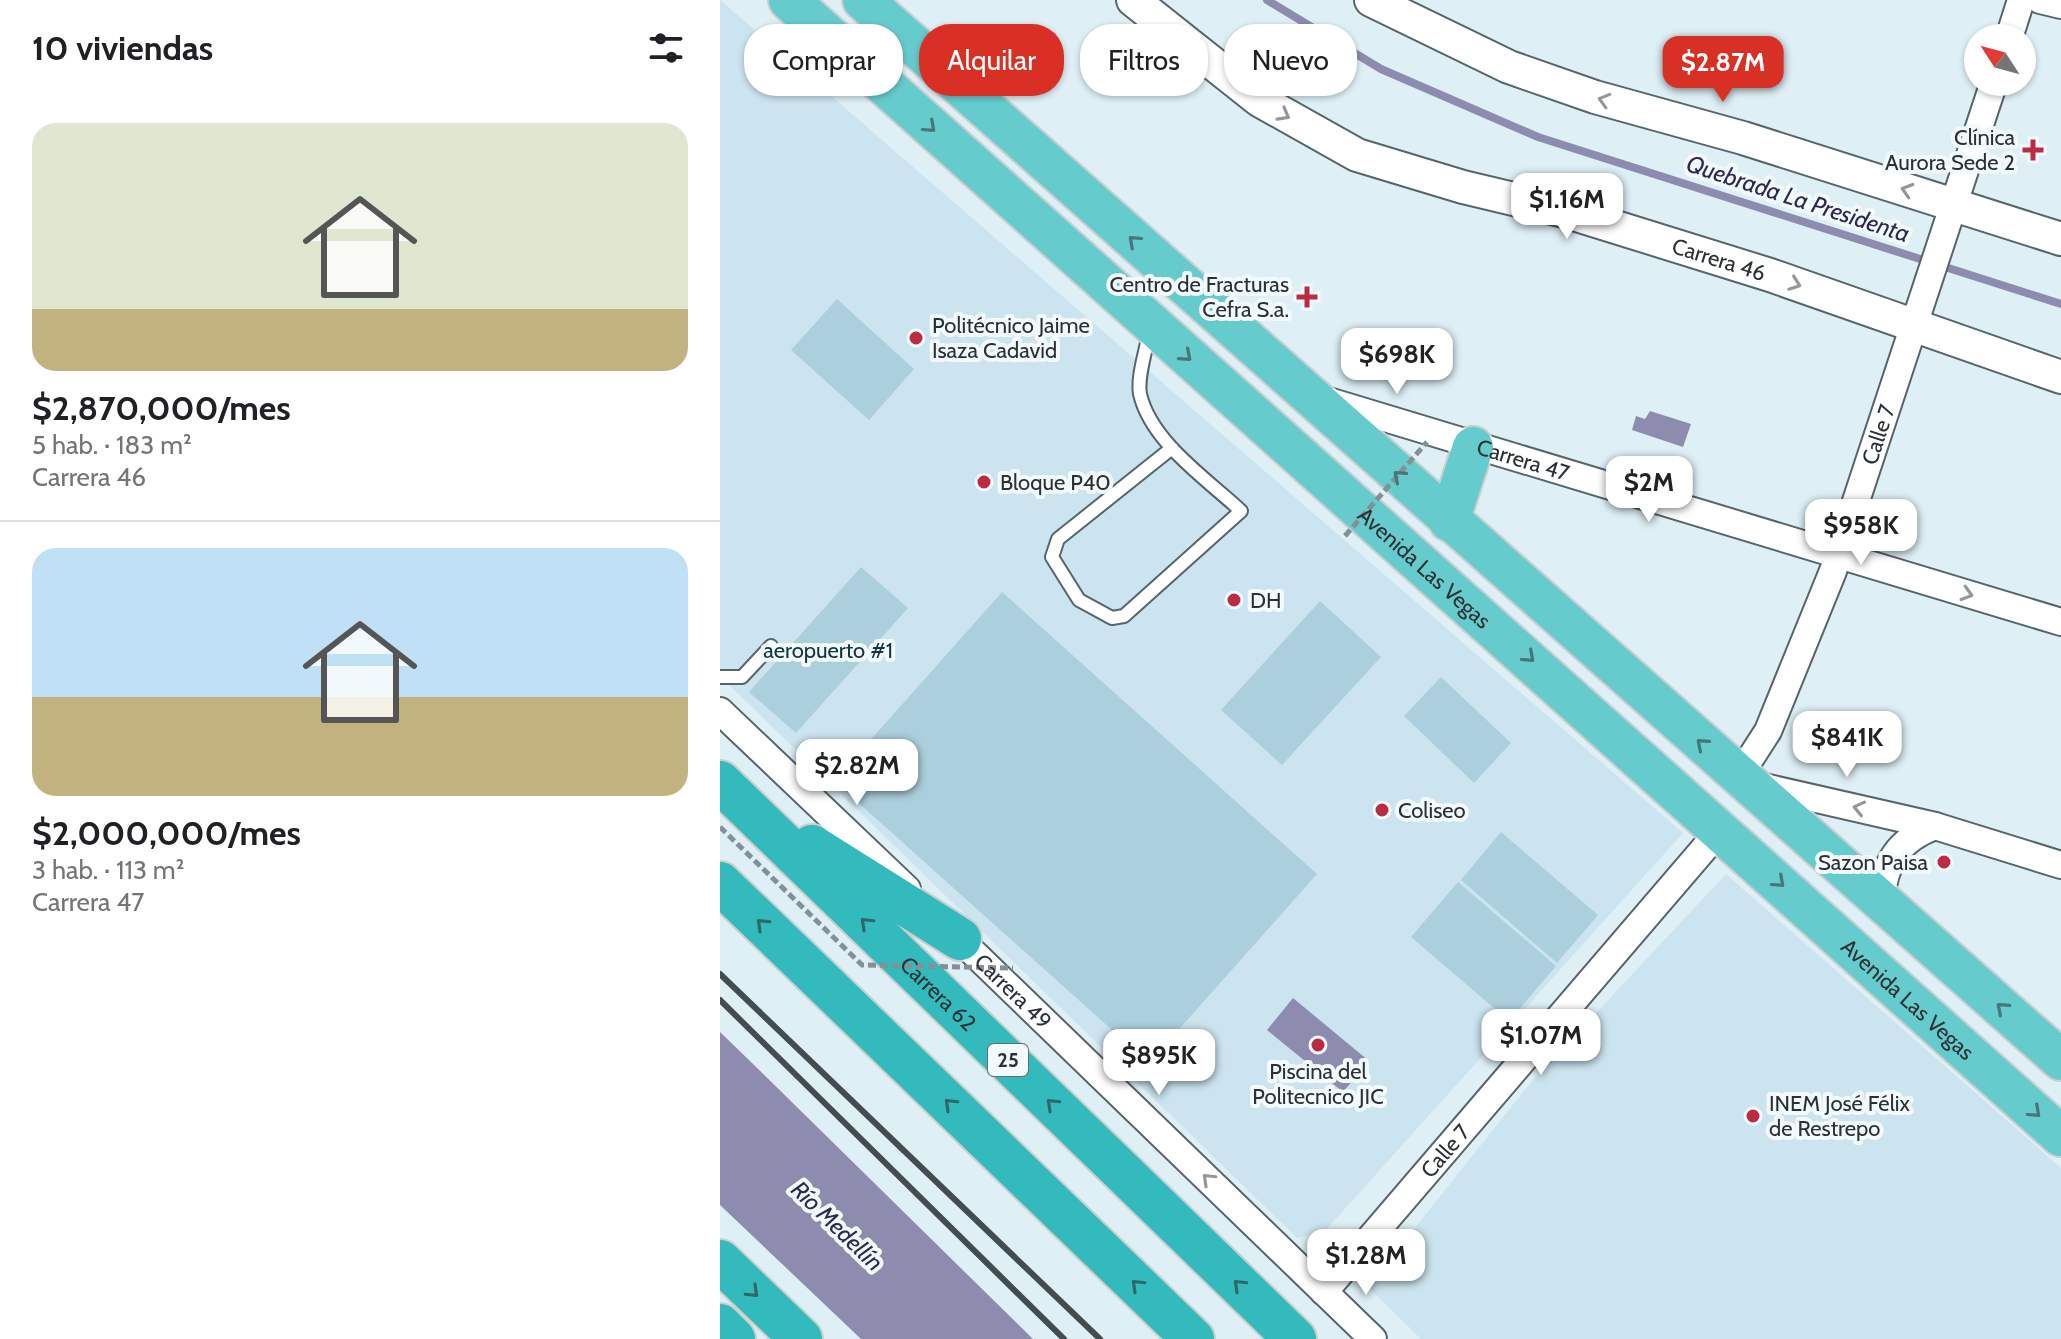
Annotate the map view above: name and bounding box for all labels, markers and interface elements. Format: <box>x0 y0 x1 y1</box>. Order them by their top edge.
chip: Comprar <box>744 24 903 96</box>
chip: Alquilar <box>919 24 1064 96</box>
chip: Filtros <box>1080 24 1208 96</box>
chip: Nuevo <box>1224 24 1357 96</box>
north arrow <box>1964 24 2036 96</box>
map controls <box>1964 24 2036 96</box>
icon: filters <box>644 26 688 70</box>
text: 10 viviendas <box>32 27 213 69</box>
pin: $2.87M <box>1658 36 1788 104</box>
text: $2.87M <box>1681 46 1765 78</box>
one-way arrow <box>1597 93 1611 109</box>
one-way arrow <box>1276 105 1290 120</box>
one-way arrow <box>920 117 935 132</box>
place label: Clínica Aurora Sede 2 <box>1885 124 2015 176</box>
marker: Clínica Aurora Sede 2 <box>2022 139 2044 161</box>
water label: Quebrada La Presidenta <box>1683 149 1913 248</box>
pin: $1.16M <box>1502 173 1632 241</box>
icon: home <box>288 175 432 319</box>
text: $1.16M <box>1529 183 1605 215</box>
one-way arrow <box>1900 183 1914 199</box>
street label: Carrera 46 <box>1669 232 1769 287</box>
one-way arrow <box>1129 237 1144 251</box>
place label: Centro de Fracturas Cefra S.a. <box>1110 271 1289 323</box>
one-way arrow <box>1787 274 1801 291</box>
marker: Centro de Fracturas Cefra S.a. <box>1296 286 1318 308</box>
place label: Politécnico Jaime Isaza Cadavid <box>932 312 1090 364</box>
pin: $698K <box>1341 328 1453 396</box>
marker: Politécnico Jaime Isaza Cadavid <box>907 329 925 347</box>
text: $698K <box>1359 338 1435 370</box>
one-way arrow <box>1177 347 1192 361</box>
text: $2,870,000/mes <box>32 387 291 429</box>
street label: Calle 7 <box>1856 401 1901 468</box>
text: 5 hab. · 183 m² <box>32 429 192 461</box>
street label: Carrera 47 <box>1473 433 1572 487</box>
pin: $2M <box>1610 456 1688 524</box>
text: Carrera 46 <box>32 461 146 493</box>
text: $2M <box>1624 466 1674 498</box>
place label: Bloque P40 <box>1000 469 1111 496</box>
one-way arrow <box>1393 471 1408 486</box>
marker: Bloque P40 <box>975 473 993 491</box>
pin: $958K <box>1805 499 1917 567</box>
street label: Avenida Las Vegas <box>1352 502 1496 634</box>
text: $958K <box>1823 509 1899 541</box>
one-way arrow <box>1960 584 1974 600</box>
place label: DH <box>1250 587 1282 614</box>
marker: DH <box>1225 591 1243 609</box>
icon: home <box>288 600 432 744</box>
park label: aeropuerto #1 <box>763 637 893 664</box>
one-way arrow <box>1519 648 1534 662</box>
pin: $841K <box>1791 711 1903 779</box>
text: $841K <box>1811 721 1883 753</box>
pin: $2.82M <box>792 739 922 807</box>
one-way arrow <box>1697 739 1712 753</box>
text: $2.82M <box>814 749 900 781</box>
place label: Coliseo <box>1398 797 1466 824</box>
one-way arrow <box>1853 800 1867 817</box>
marker: Coliseo <box>1373 801 1391 819</box>
text: $2,000,000/mes <box>32 812 301 854</box>
place label: Sazon Paisa <box>1818 849 1928 876</box>
marker: Sazon Paisa <box>1935 853 1953 871</box>
text: 3 hab. · 113 m² <box>32 854 184 886</box>
one-way arrow <box>1770 872 1785 886</box>
text: Carrera 47 <box>32 886 144 918</box>
one-way arrow <box>860 918 875 932</box>
one-way arrow <box>757 919 771 933</box>
street label: Avenida Las Vegas <box>1835 933 1980 1066</box>
street label: Carrera 49 <box>969 948 1057 1035</box>
street label: Carrera 62 <box>894 951 982 1037</box>
one-way arrow <box>1997 1003 2012 1018</box>
pin: $1.07M <box>1476 1009 1606 1077</box>
text: $1.07M <box>1500 1019 1582 1051</box>
pin: $895K <box>1103 1029 1215 1097</box>
marker: Piscina del Politecnico JIC <box>1309 1036 1327 1054</box>
text: $895K <box>1121 1039 1197 1071</box>
road number: 25 <box>988 1044 1028 1076</box>
place label: Piscina del Politecnico JIC <box>1252 1058 1384 1110</box>
place label: INEM José Félix de Restrepo <box>1769 1090 1910 1142</box>
one-way arrow <box>1047 1098 1061 1113</box>
one-way arrow <box>944 1100 959 1114</box>
one-way arrow <box>2025 1102 2040 1117</box>
marker: INEM José Félix de Restrepo <box>1744 1107 1762 1125</box>
street label: Calle 7 <box>1415 1119 1476 1183</box>
one-way arrow <box>1203 1174 1217 1188</box>
water label: Río Medellín <box>785 1175 889 1277</box>
pin: $1.28M <box>1301 1229 1431 1297</box>
text: $1.28M <box>1325 1239 1407 1271</box>
one-way arrow <box>1234 1279 1248 1294</box>
one-way arrow <box>1132 1280 1146 1294</box>
one-way arrow <box>744 1283 758 1298</box>

